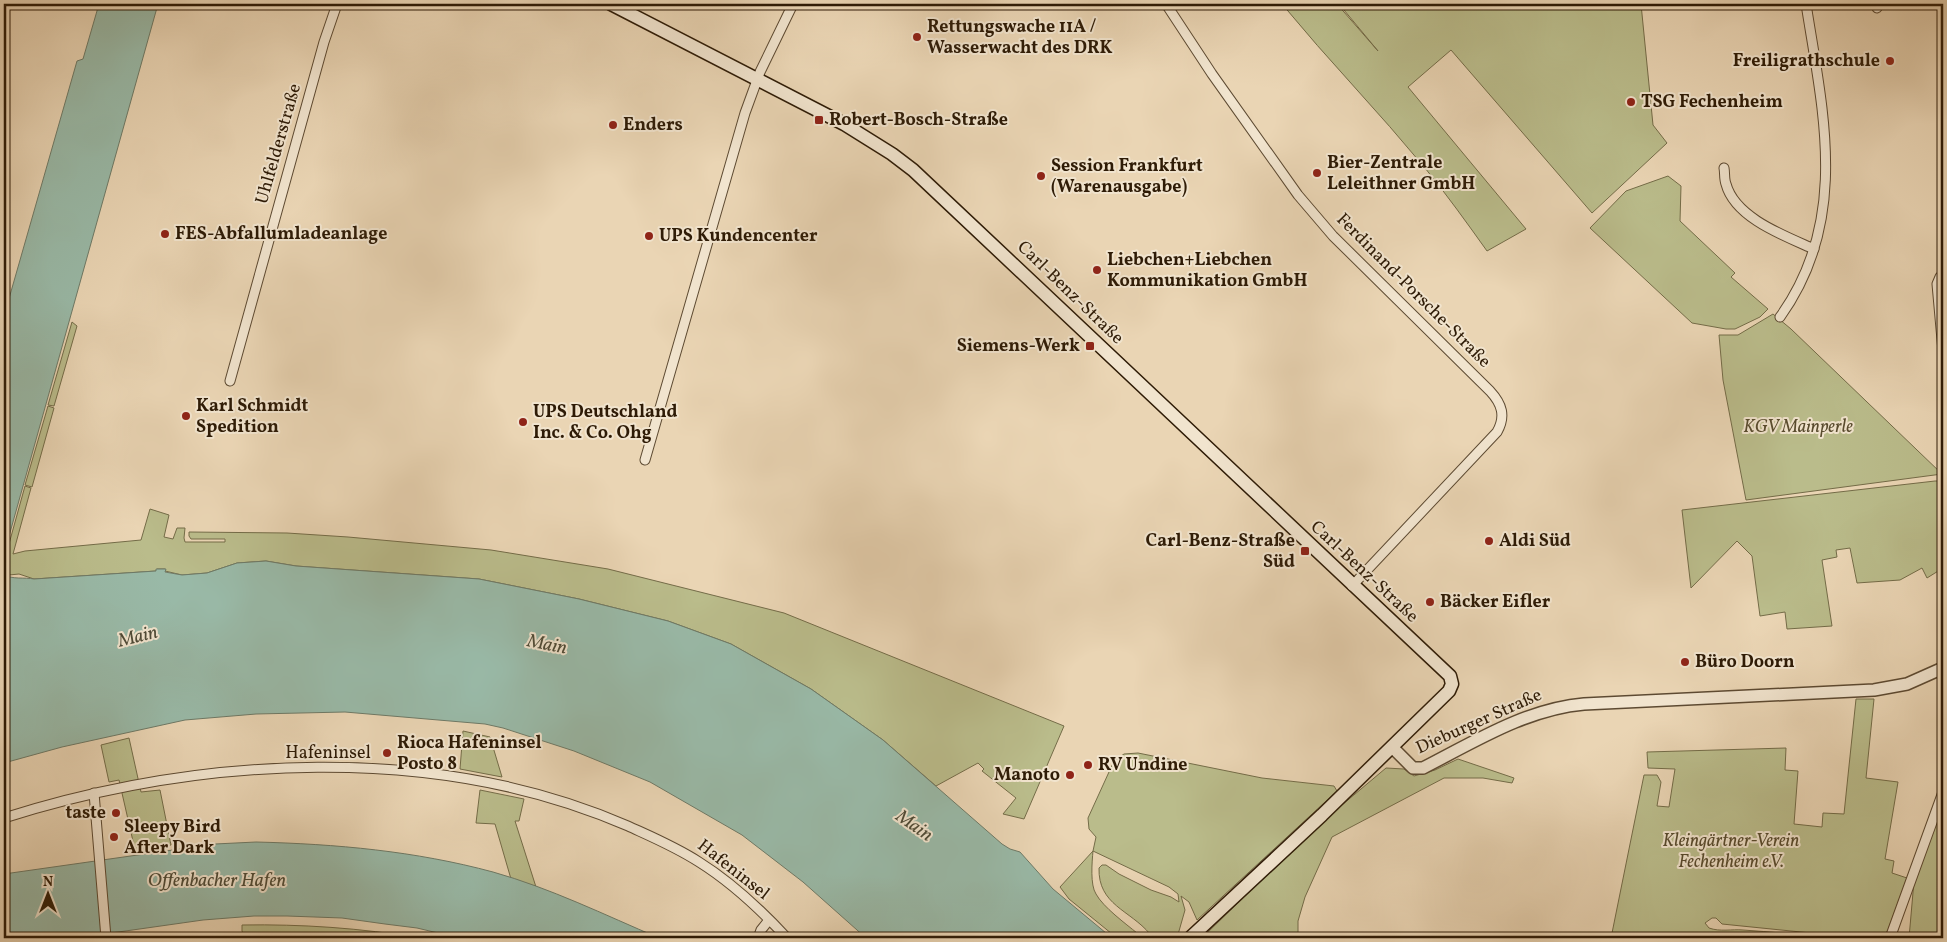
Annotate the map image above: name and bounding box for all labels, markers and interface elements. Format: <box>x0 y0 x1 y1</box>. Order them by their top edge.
place label: Rettungswache 11A / Wasserwacht des DRK <box>927 15 1113 61</box>
marker: Rettungswache 11A / Wasserwacht des DRK <box>911 31 923 43</box>
place label: Freiligrathschule <box>1733 49 1880 74</box>
marker: Freiligrathschule <box>1884 55 1896 67</box>
street label: Uhlfelderstraße <box>250 81 308 207</box>
place label: TSG Fechenheim <box>1641 90 1783 115</box>
marker: TSG Fechenheim <box>1625 96 1637 108</box>
place label: Robert-Bosch-Straße <box>829 108 1008 133</box>
place label: Enders <box>623 113 683 138</box>
marker: Robert-Bosch-Straße <box>813 114 825 126</box>
marker: Enders <box>607 119 619 131</box>
place label: Bier-Zentrale Leleithner GmbH <box>1327 151 1475 197</box>
place label: Session Frankfurt (Warenausgabe) <box>1051 154 1203 200</box>
marker: Bier-Zentrale Leleithner GmbH <box>1311 167 1323 179</box>
marker: Session Frankfurt (Warenausgabe) <box>1035 170 1047 182</box>
street label: Ferdinand-Porsche-Straße <box>1330 208 1496 374</box>
place label: FES-Abfallumladeanlage <box>175 222 387 247</box>
place label: UPS Kundencenter <box>659 224 818 249</box>
marker: FES-Abfallumladeanlage <box>159 228 171 240</box>
marker: UPS Kundencenter <box>643 230 655 242</box>
street label: Carl-Benz-Straße <box>1011 235 1129 351</box>
place label: Liebchen+Liebchen Kommunikation GmbH <box>1107 248 1307 294</box>
marker: Liebchen+Liebchen Kommunikation GmbH <box>1091 264 1103 276</box>
place label: Siemens-Werk <box>957 334 1080 359</box>
marker: Siemens-Werk <box>1084 340 1096 352</box>
place label: Karl Schmidt Spedition <box>196 394 309 440</box>
place label: UPS Deutschland Inc. & Co. Ohg <box>533 400 677 446</box>
marker: Karl Schmidt Spedition <box>180 410 192 422</box>
park label: KGV Mainperle <box>1743 415 1853 440</box>
marker: UPS Deutschland Inc. & Co. Ohg <box>517 416 529 428</box>
street label: Carl-Benz-Straße <box>1304 515 1424 629</box>
place label: Carl-Benz-Straße Süd <box>1146 529 1295 575</box>
place label: Aldi Süd <box>1499 529 1571 554</box>
marker: Aldi Süd <box>1483 535 1495 547</box>
marker: Carl-Benz-Straße Süd <box>1299 545 1311 557</box>
place label: Bäcker Eifler <box>1440 590 1551 615</box>
marker: Bäcker Eifler <box>1424 596 1436 608</box>
water label: Main <box>115 620 161 655</box>
water label: Main <box>524 628 569 662</box>
place label: Büro Doorn <box>1695 650 1795 675</box>
marker: Büro Doorn <box>1679 656 1691 668</box>
street label: Dieburger Straße <box>1412 683 1546 761</box>
place label: Rioca Hafeninsel Posto 8 <box>397 731 542 777</box>
street label: Hafeninsel <box>285 741 371 766</box>
marker: Rioca Hafeninsel Posto 8 <box>381 747 393 759</box>
place label: RV Undine <box>1098 753 1188 778</box>
marker: RV Undine <box>1082 759 1094 771</box>
place label: Manoto <box>994 763 1060 788</box>
marker: Manoto <box>1064 769 1076 781</box>
place label: taste <box>65 801 106 826</box>
water label: Main <box>889 803 938 848</box>
marker: taste <box>110 807 122 819</box>
place label: Sleepy Bird After Dark <box>124 815 221 861</box>
park label: Kleingärtner-Verein Fechenheim e.V. <box>1663 829 1799 875</box>
marker: Sleepy Bird After Dark <box>108 831 120 843</box>
street label: Hafeninsel <box>692 834 774 906</box>
water label: Offenbacher Hafen <box>148 868 286 894</box>
north arrow <box>22 870 72 920</box>
text: N <box>43 873 53 892</box>

